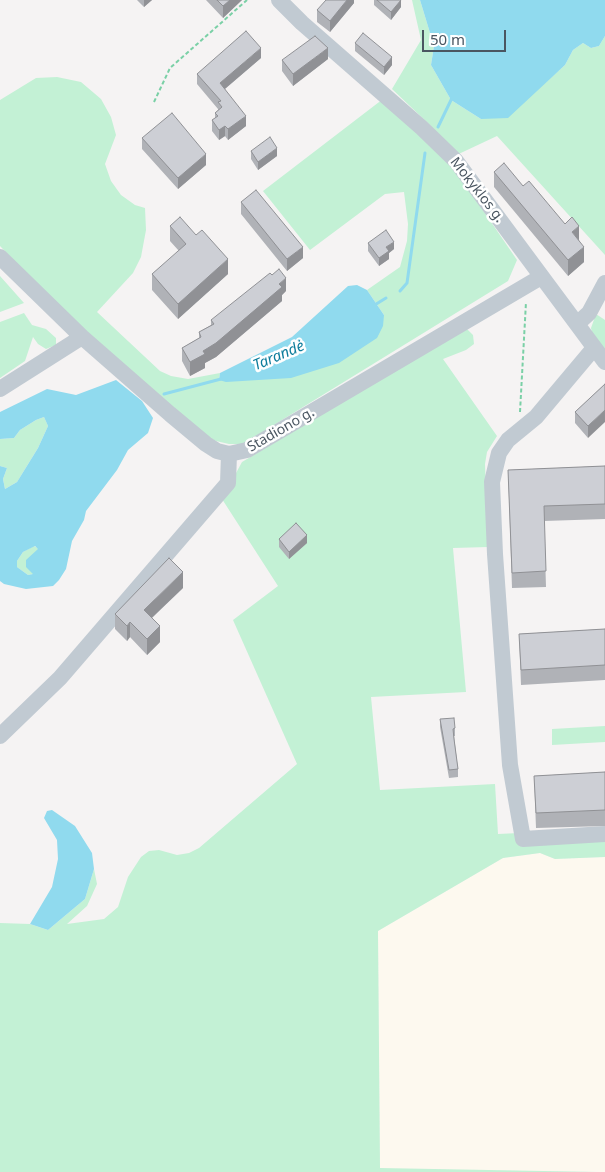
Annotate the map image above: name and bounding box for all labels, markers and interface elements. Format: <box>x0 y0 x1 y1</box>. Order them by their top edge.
scale bar <box>425 20 509 52</box>
text: 50 m <box>430 29 465 49</box>
street label: Mokyklos g. <box>446 154 508 226</box>
water label: Tarandė <box>251 337 307 375</box>
street label: Stadiono g. <box>245 404 317 456</box>

